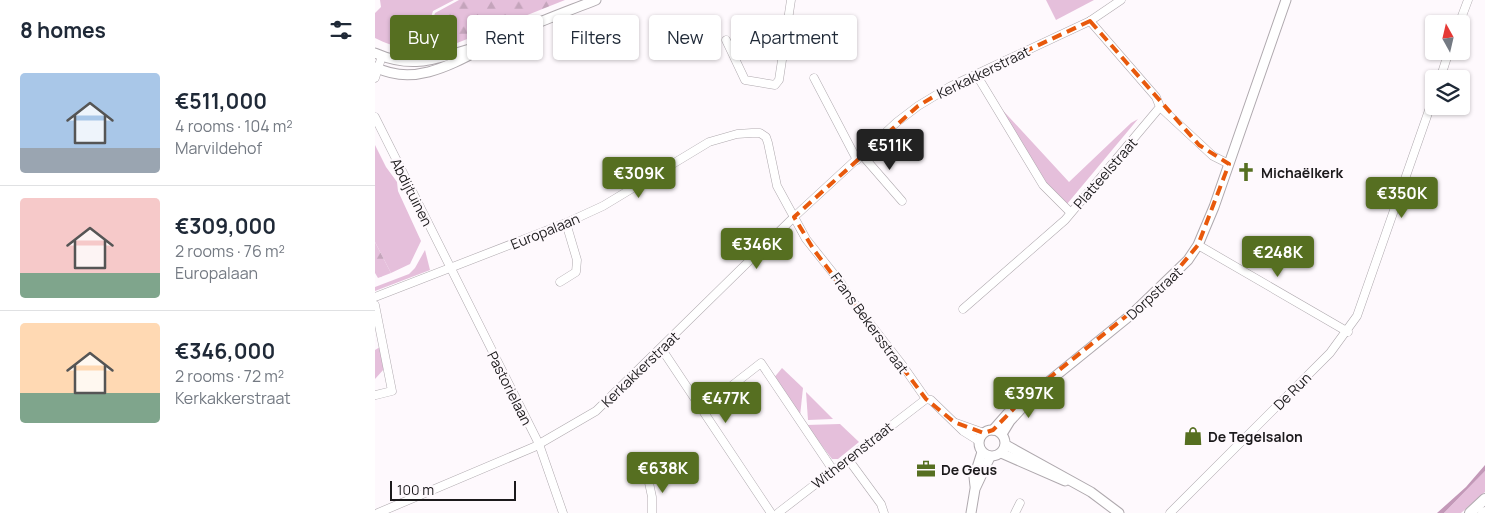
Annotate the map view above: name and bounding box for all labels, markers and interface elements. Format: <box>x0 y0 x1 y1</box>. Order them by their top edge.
chip: Buy <box>390 15 457 60</box>
chip: Rent <box>467 15 543 60</box>
chip: Filters <box>553 15 639 60</box>
chip: New <box>649 15 721 60</box>
chip: Apartment <box>731 15 857 60</box>
north arrow <box>1425 15 1470 60</box>
map controls <box>1425 15 1470 115</box>
text: 8 homes <box>20 16 106 44</box>
icon: filters <box>327 16 355 44</box>
street label: Kerkakkerstraat <box>933 41 1033 103</box>
button: layers <box>1425 70 1470 115</box>
text: €511,000 <box>175 87 267 115</box>
icon: home <box>60 93 120 153</box>
text: 4 rooms · 104 m² <box>175 115 293 137</box>
pin: €511K <box>855 128 925 171</box>
street label: Platteelstraat <box>1069 133 1141 213</box>
text: €511K <box>868 134 912 156</box>
text: Marvildehof <box>175 137 262 159</box>
street label: Abdijtuinen <box>387 155 437 229</box>
pin: €309K <box>604 156 674 199</box>
church icon: Michaëlkerk <box>1235 161 1257 183</box>
text: €309K <box>613 162 665 184</box>
place label: Michaëlkerk <box>1261 163 1344 182</box>
pin: €350K <box>1367 176 1437 219</box>
text: €350K <box>1377 182 1427 204</box>
street label: Europalaan <box>508 209 582 253</box>
text: €309,000 <box>175 212 276 240</box>
icon: home <box>60 218 120 278</box>
pin: €346K <box>722 228 792 270</box>
text: €346K <box>732 233 782 255</box>
pin: €248K <box>1243 236 1313 278</box>
text: 2 rooms · 76 m² <box>175 240 285 262</box>
text: €248K <box>1253 241 1303 263</box>
text: Europalaan <box>175 262 258 284</box>
street label: Dorpstraat <box>1122 262 1186 324</box>
street label: Frans Bekersstraat <box>827 269 913 378</box>
street label: Kerkakkerstraat <box>597 327 683 411</box>
text: €346,000 <box>175 337 275 365</box>
icon: home <box>60 343 120 403</box>
street label: Pastorielaan <box>483 348 537 428</box>
text: 2 rooms · 72 m² <box>175 365 284 387</box>
street label: De Run <box>1269 368 1315 414</box>
pin: €397K <box>994 376 1064 419</box>
pin: €477K <box>691 382 761 424</box>
text: €397K <box>1004 382 1054 404</box>
text: Kerkakkerstraat <box>175 387 291 409</box>
text: €477K <box>702 387 750 409</box>
street label: Witherenstraat <box>807 417 897 493</box>
shop icon: De Tegelsalon <box>1182 425 1204 447</box>
place label: De Tegelsalon <box>1208 427 1303 446</box>
pin: €638K <box>628 452 698 494</box>
text: €638K <box>638 457 688 479</box>
office icon: De Geus <box>915 458 937 480</box>
place label: De Geus <box>941 460 997 479</box>
scale bar <box>390 478 516 501</box>
text: 100 m <box>397 480 434 499</box>

